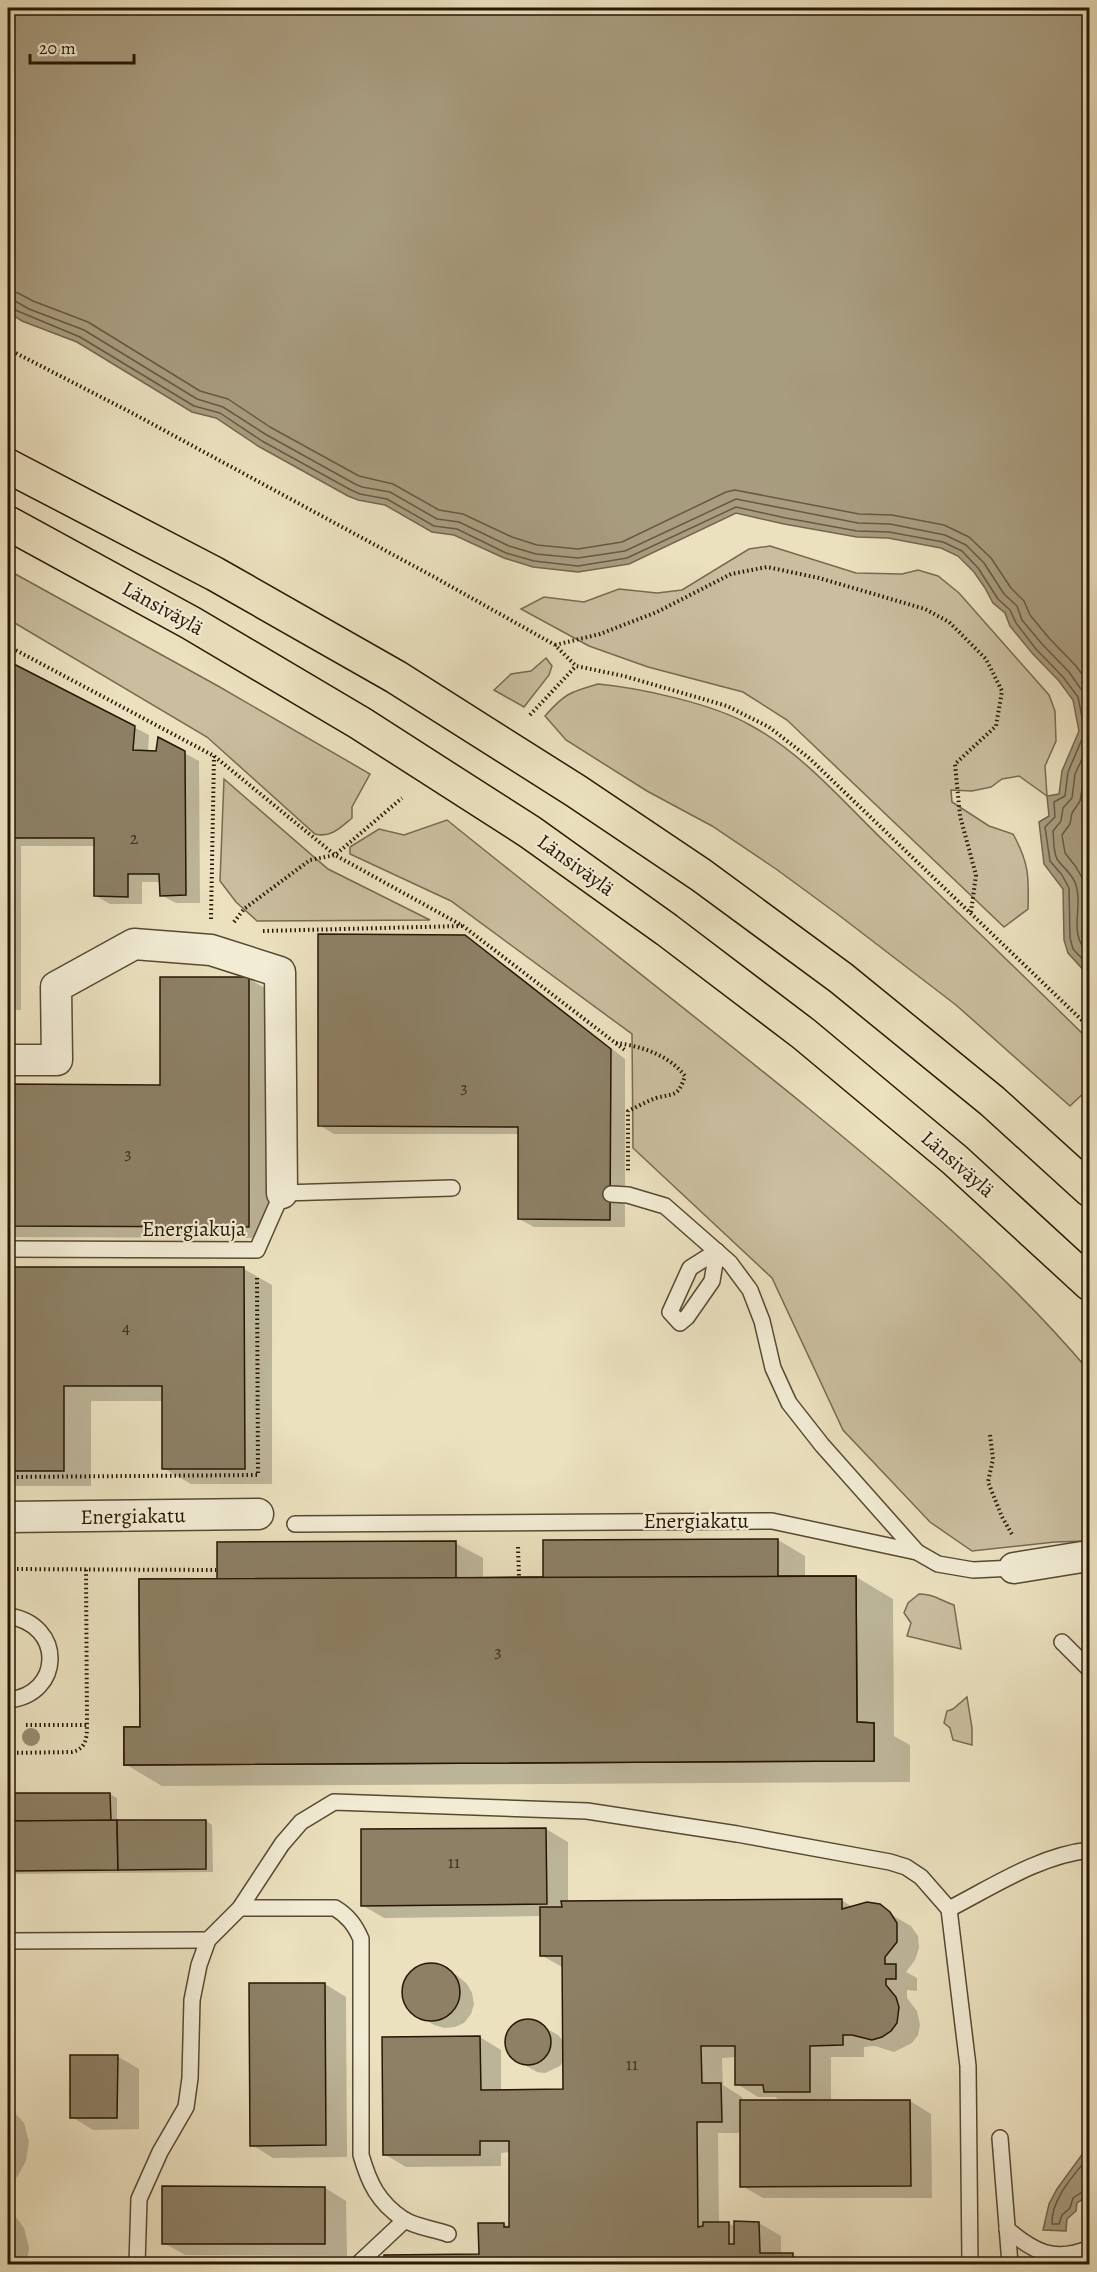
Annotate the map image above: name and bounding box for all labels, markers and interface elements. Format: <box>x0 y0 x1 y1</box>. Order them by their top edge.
scale bar <box>30 27 134 65</box>
text: 20 m <box>39 36 76 60</box>
street label: Länsiväylä <box>117 574 209 642</box>
house number: 2 <box>130 826 139 850</box>
street label: Länsiväylä <box>532 828 620 903</box>
house number: 3 <box>460 1075 468 1099</box>
street label: Länsiväylä <box>915 1124 1001 1204</box>
house number: 3 <box>124 1141 132 1165</box>
street label: Energiakuja <box>142 1215 246 1243</box>
house number: 4 <box>122 1315 130 1339</box>
street label: Energiakatu <box>80 1501 186 1531</box>
street label: Energiakatu <box>643 1507 749 1535</box>
house number: 3 <box>494 1639 502 1663</box>
house number: 11 <box>448 1850 460 1874</box>
house number: 11 <box>626 2052 638 2076</box>

